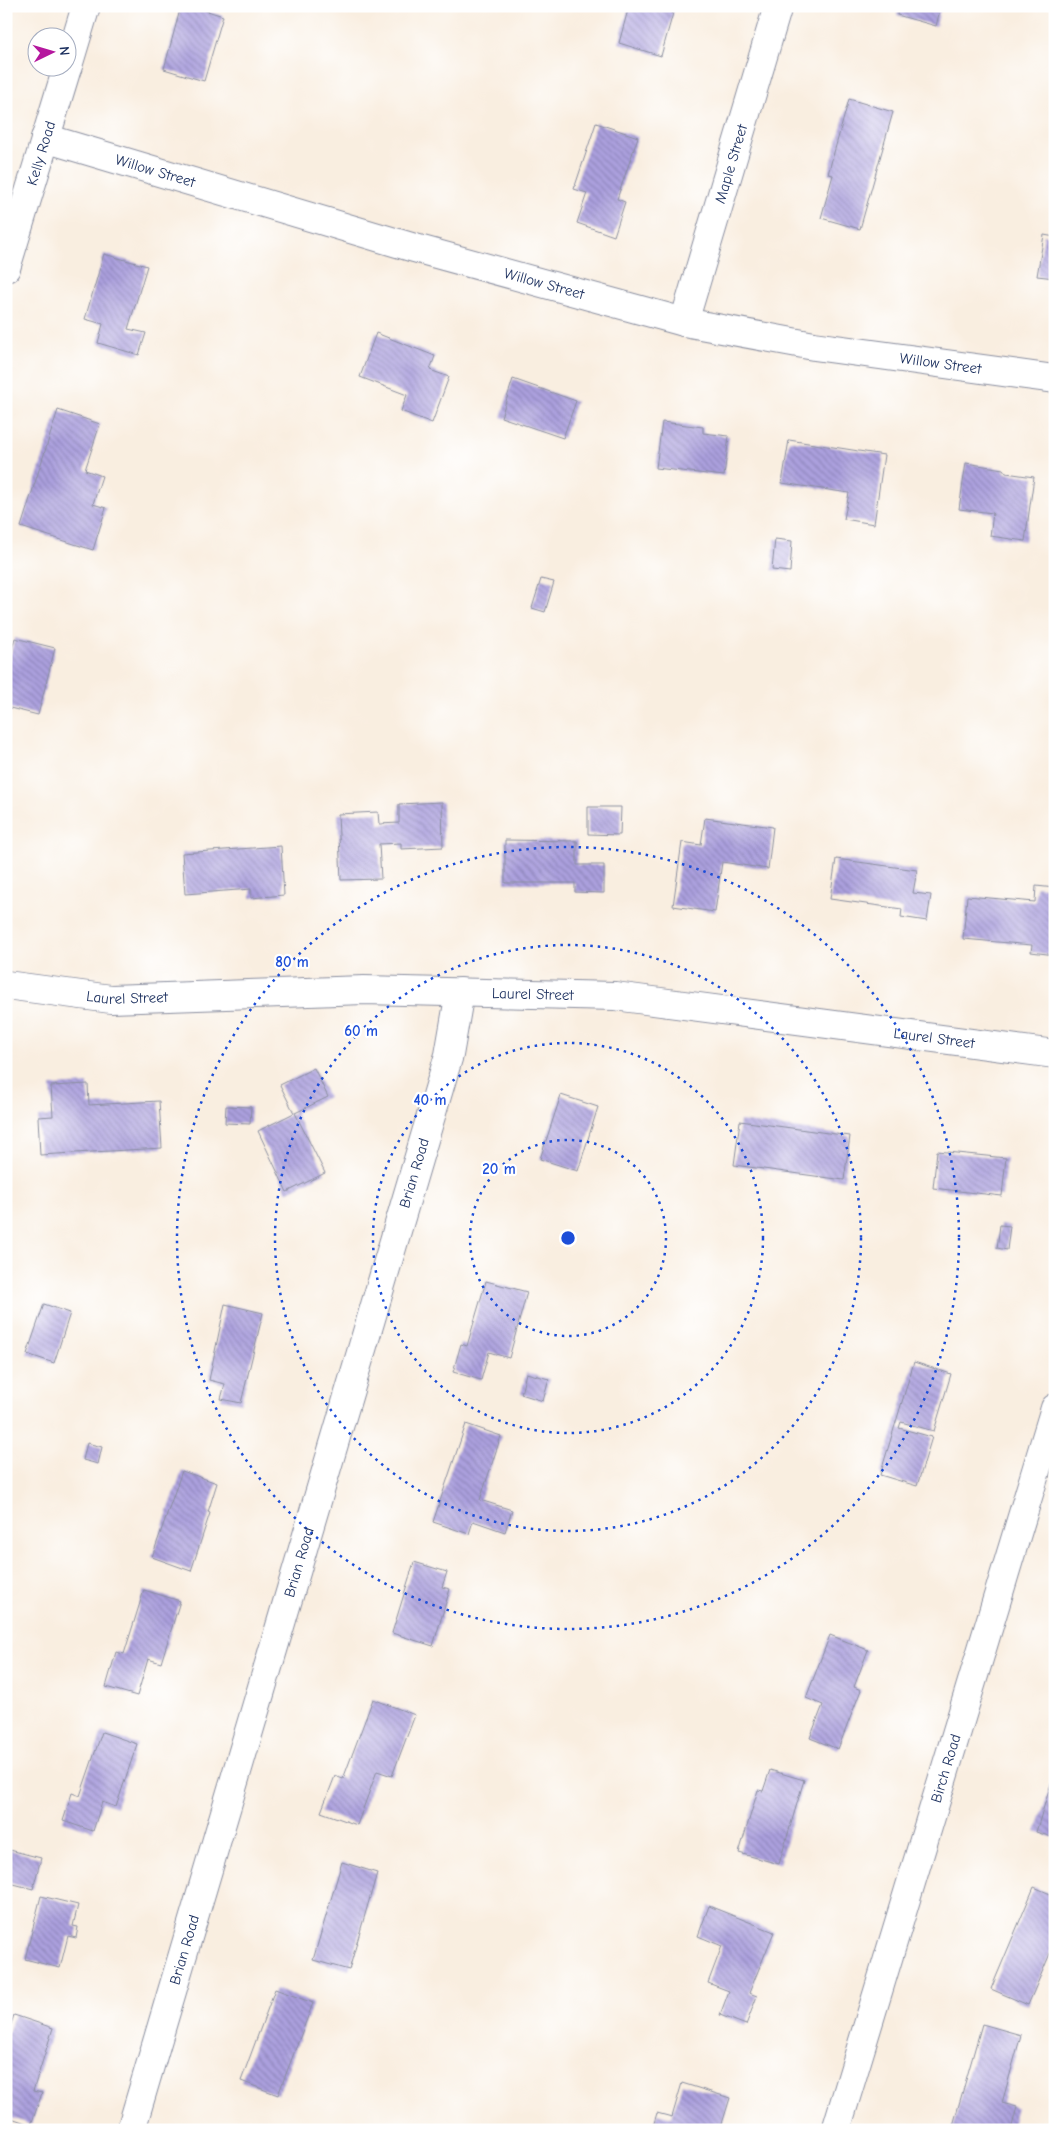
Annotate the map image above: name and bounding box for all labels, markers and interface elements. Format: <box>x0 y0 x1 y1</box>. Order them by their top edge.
north arrow <box>28 28 78 78</box>
text: N <box>56 46 73 56</box>
street label: Kelly Road <box>23 119 59 188</box>
street label: Maple Street <box>711 121 752 206</box>
street label: Willow Street <box>113 150 198 191</box>
street label: Willow Street <box>502 264 587 303</box>
street label: Willow Street <box>899 349 983 378</box>
text: 80 m <box>275 953 309 971</box>
street label: Laurel Street <box>492 984 575 1004</box>
street label: Laurel Street <box>85 987 169 1008</box>
text: 60 m <box>344 1022 378 1040</box>
street label: Laurel Street <box>892 1024 976 1052</box>
text: 40 m <box>414 1091 447 1109</box>
street label: Brian Road <box>395 1136 433 1210</box>
text: 20 m <box>482 1160 516 1178</box>
centre of rings <box>559 1229 577 1247</box>
street label: Brian Road <box>280 1525 318 1599</box>
street label: Birch Road <box>927 1732 965 1805</box>
street label: Brian Road <box>165 1913 203 1987</box>

